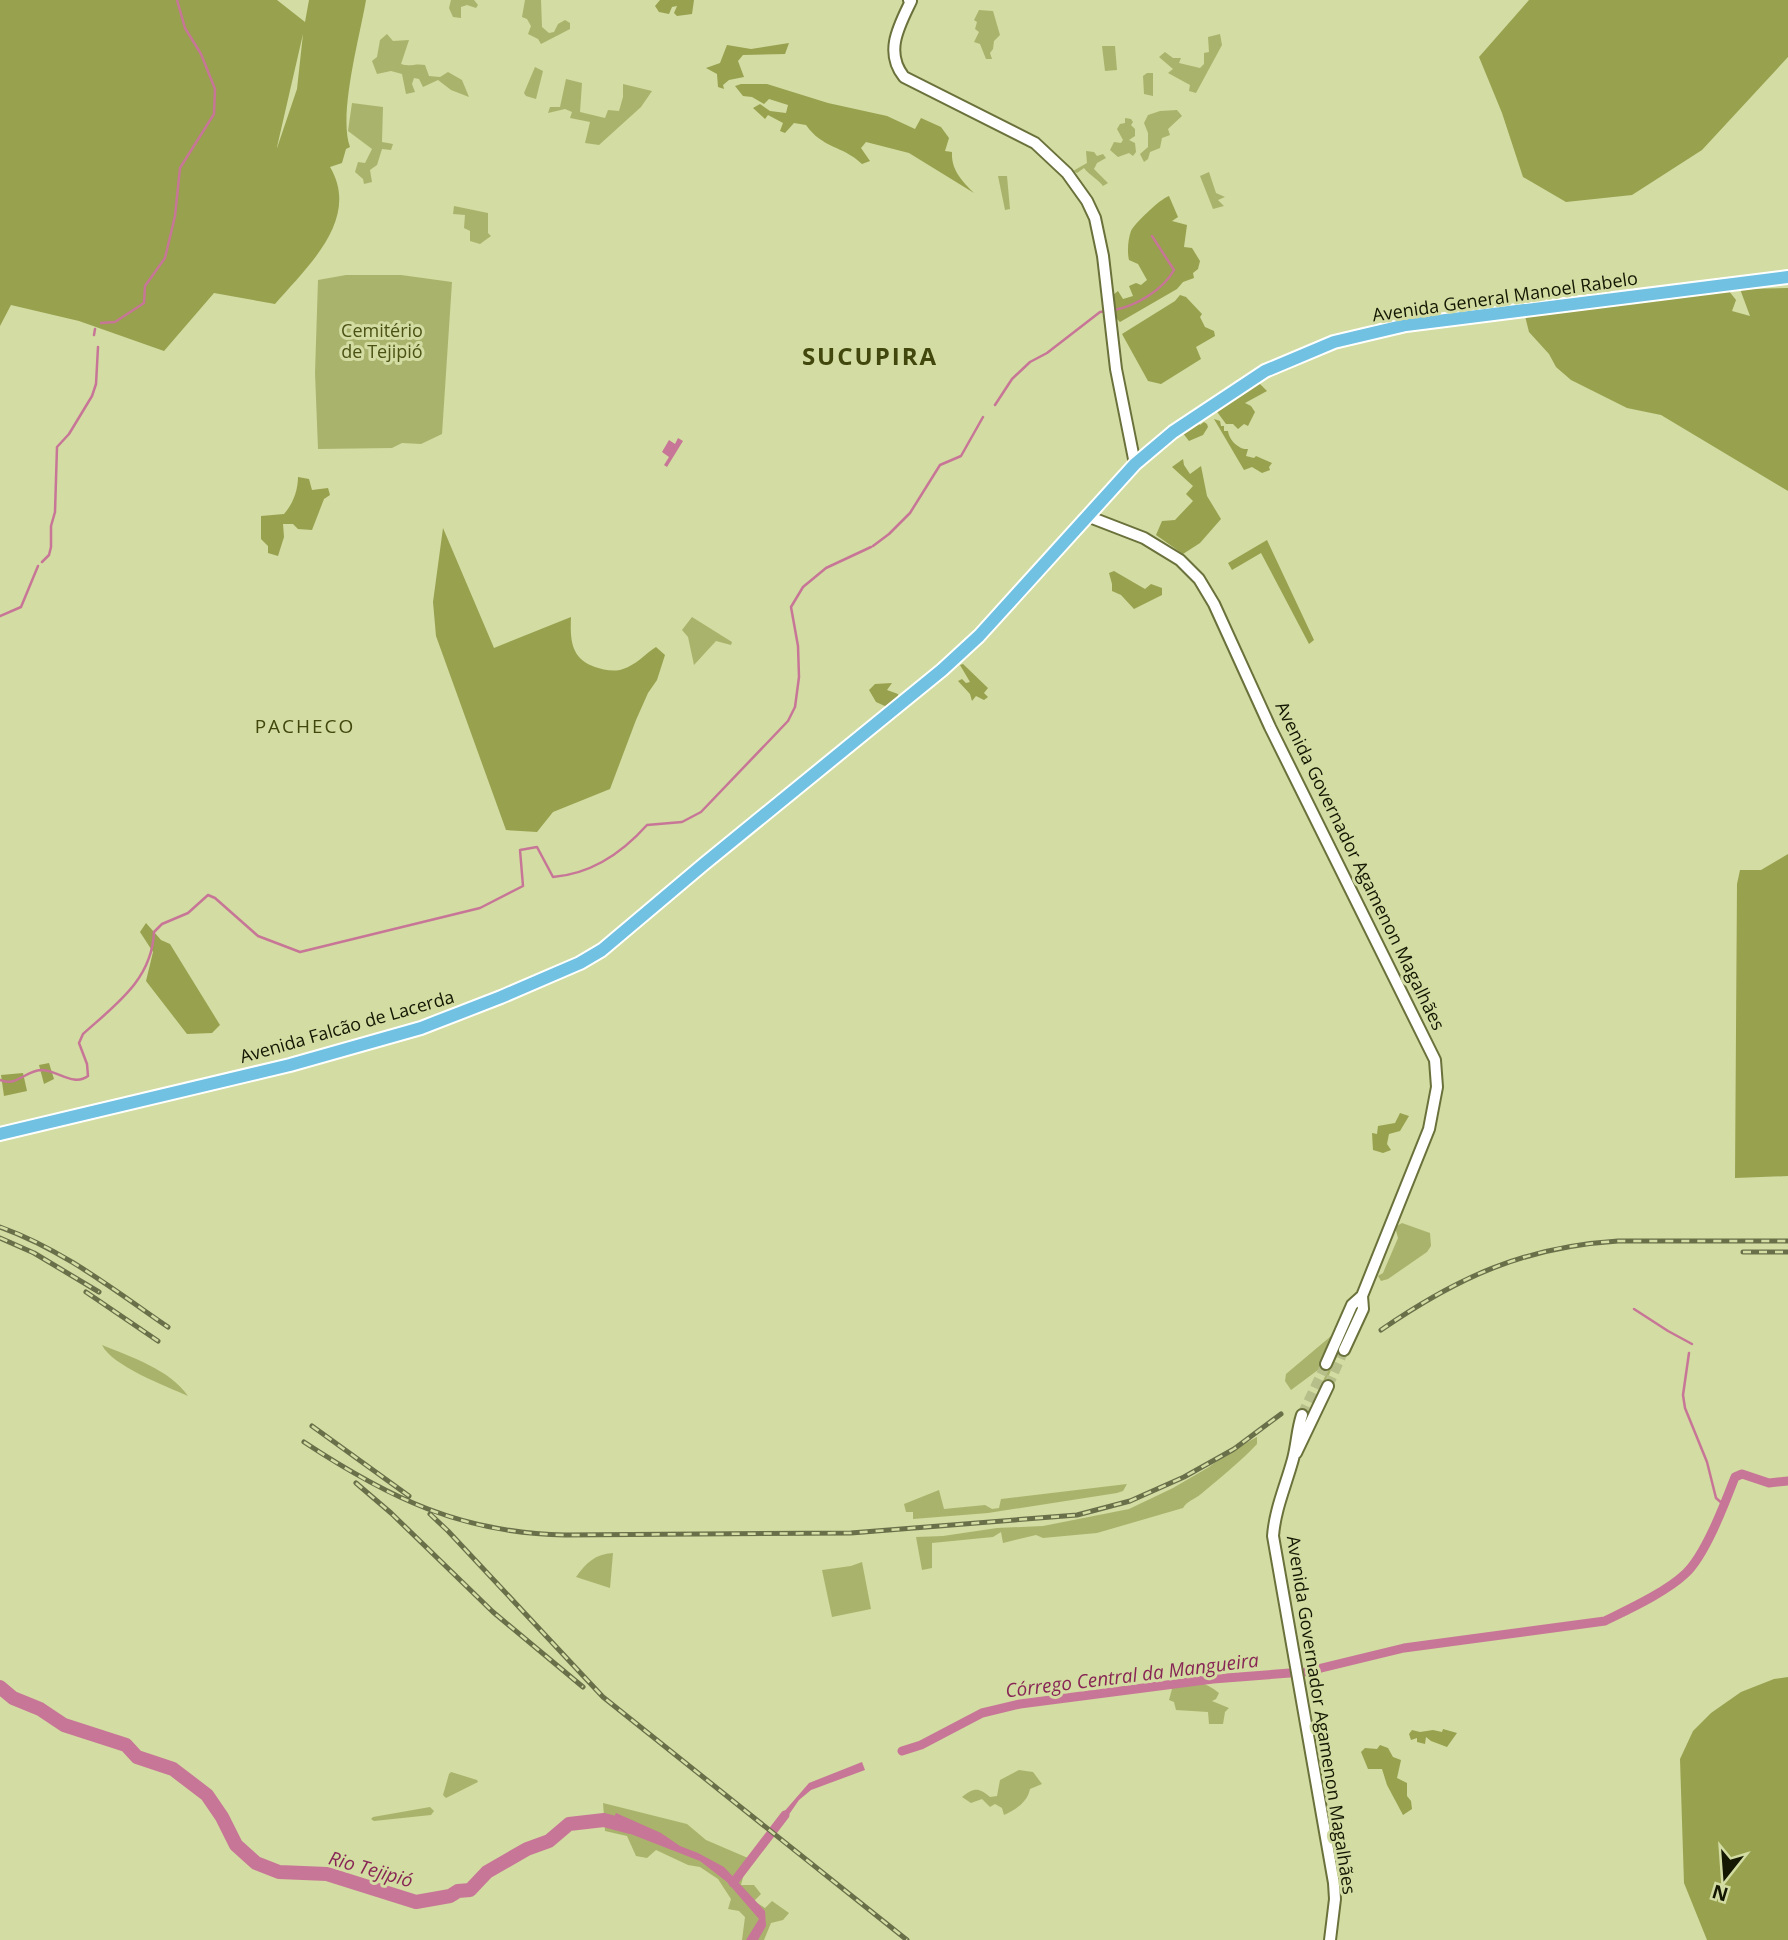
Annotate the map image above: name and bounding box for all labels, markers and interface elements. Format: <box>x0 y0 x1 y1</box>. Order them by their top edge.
street label: Avenida General Manoel Rabelo <box>1371 266 1639 327</box>
park label: Cemitério de Tejipió <box>341 318 423 363</box>
district label: SUCUPIRA <box>802 339 938 372</box>
street label: Avenida Governador Agamenon Magalhães <box>1271 697 1451 1034</box>
district label: PACHECO <box>255 713 355 739</box>
street label: Avenida Falcão de Lacerda <box>237 984 457 1068</box>
street label: Avenida Governador Agamenon Magalhães <box>1282 1534 1362 1896</box>
water label: Córrego Central da Mangueira <box>1004 1647 1260 1703</box>
north arrow <box>1690 1842 1760 1912</box>
water label: Rio Tejipió <box>326 1845 416 1893</box>
text: N <box>1709 1879 1731 1908</box>

